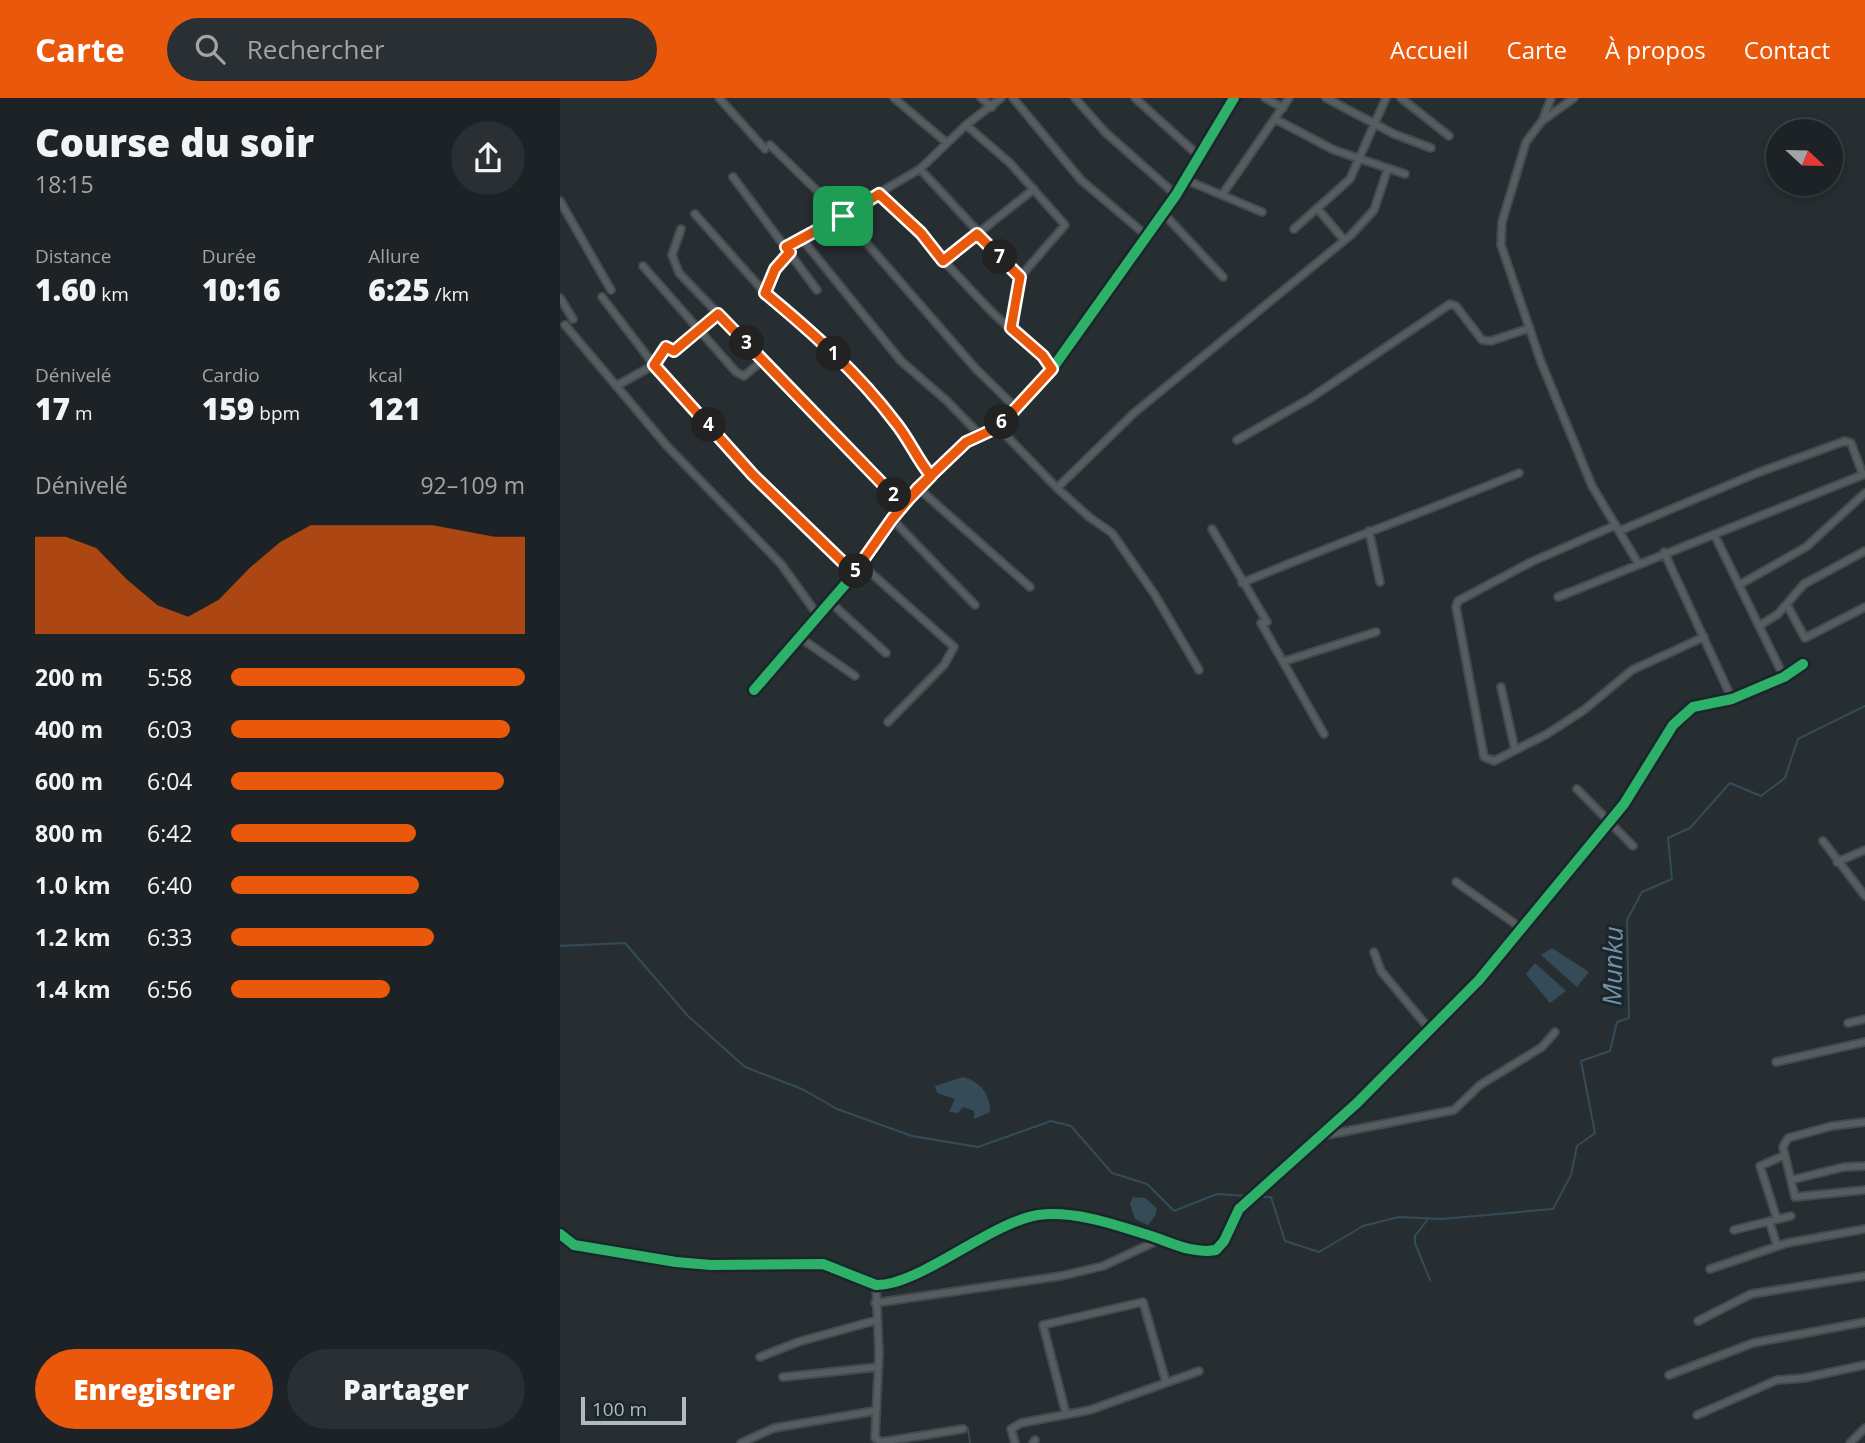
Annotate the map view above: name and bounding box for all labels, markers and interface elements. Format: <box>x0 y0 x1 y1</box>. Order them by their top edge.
search box <box>167 18 657 81</box>
text: Carte <box>35 27 125 72</box>
icon: search <box>191 30 229 68</box>
text: Rechercher <box>247 31 385 67</box>
text: Accueil <box>1390 33 1469 66</box>
text: Carte <box>1507 33 1567 66</box>
text: À propos <box>1605 33 1706 66</box>
text: Contact <box>1744 33 1830 66</box>
text: Course du soir <box>35 116 314 168</box>
north arrow <box>1766 119 1843 196</box>
map controls <box>1766 119 1843 196</box>
button: share <box>451 121 525 195</box>
text: 18:15 <box>35 168 94 200</box>
pin <box>813 186 873 246</box>
icon: arrive <box>824 197 862 235</box>
pin: 7 <box>982 240 1018 274</box>
text: Distance <box>35 243 111 269</box>
text: Durée <box>202 243 256 269</box>
text: Allure <box>368 243 420 269</box>
text: 7 <box>994 243 1005 269</box>
text: 1.60 <box>35 269 96 310</box>
text: 10:16 <box>202 269 281 310</box>
text: 6:25 <box>368 269 430 310</box>
text: km <box>96 281 129 307</box>
text: /km <box>430 281 469 307</box>
pin: 3 <box>730 326 764 360</box>
text: 3 <box>741 329 752 355</box>
pin: 1 <box>816 336 852 372</box>
text: 1 <box>828 340 839 366</box>
text: Dénivelé <box>35 362 112 388</box>
text: Cardio <box>202 362 260 388</box>
text: kcal <box>368 362 403 388</box>
text: 17 <box>35 388 70 429</box>
text: 159 <box>202 388 254 429</box>
text: 121 <box>368 388 421 429</box>
text: m <box>70 400 93 426</box>
text: bpm <box>254 400 300 426</box>
pin: 6 <box>984 404 1020 440</box>
pin: 4 <box>692 408 726 442</box>
text: 6 <box>996 408 1007 434</box>
text: 4 <box>703 411 714 437</box>
text: Dénivelé <box>35 469 128 501</box>
text: 92–109 m <box>420 469 525 501</box>
pin: 2 <box>876 478 912 512</box>
text: 2 <box>888 481 899 507</box>
pin: 5 <box>838 554 874 588</box>
text: 5 <box>850 557 861 583</box>
text: 200 m <box>35 661 103 693</box>
text: 5:58 <box>147 661 193 693</box>
text: 400 m <box>35 713 103 745</box>
text: 6:03 <box>147 713 193 745</box>
text: 600 m <box>35 765 103 797</box>
text: 6:04 <box>147 765 193 797</box>
text: 800 m <box>35 817 103 849</box>
text: 6:42 <box>147 817 193 849</box>
text: 1.0 km <box>35 869 111 901</box>
text: 6:40 <box>147 869 193 901</box>
text: 1.2 km <box>35 921 111 953</box>
text: 6:33 <box>147 921 193 953</box>
water label: Munku <box>1593 926 1631 1006</box>
text: 1.4 km <box>35 973 111 1005</box>
text: 6:56 <box>147 973 193 1005</box>
button: Enregistrer <box>35 1349 273 1429</box>
button: Partager <box>287 1349 525 1429</box>
scale bar <box>581 1394 686 1426</box>
text: 100 m <box>592 1396 647 1422</box>

